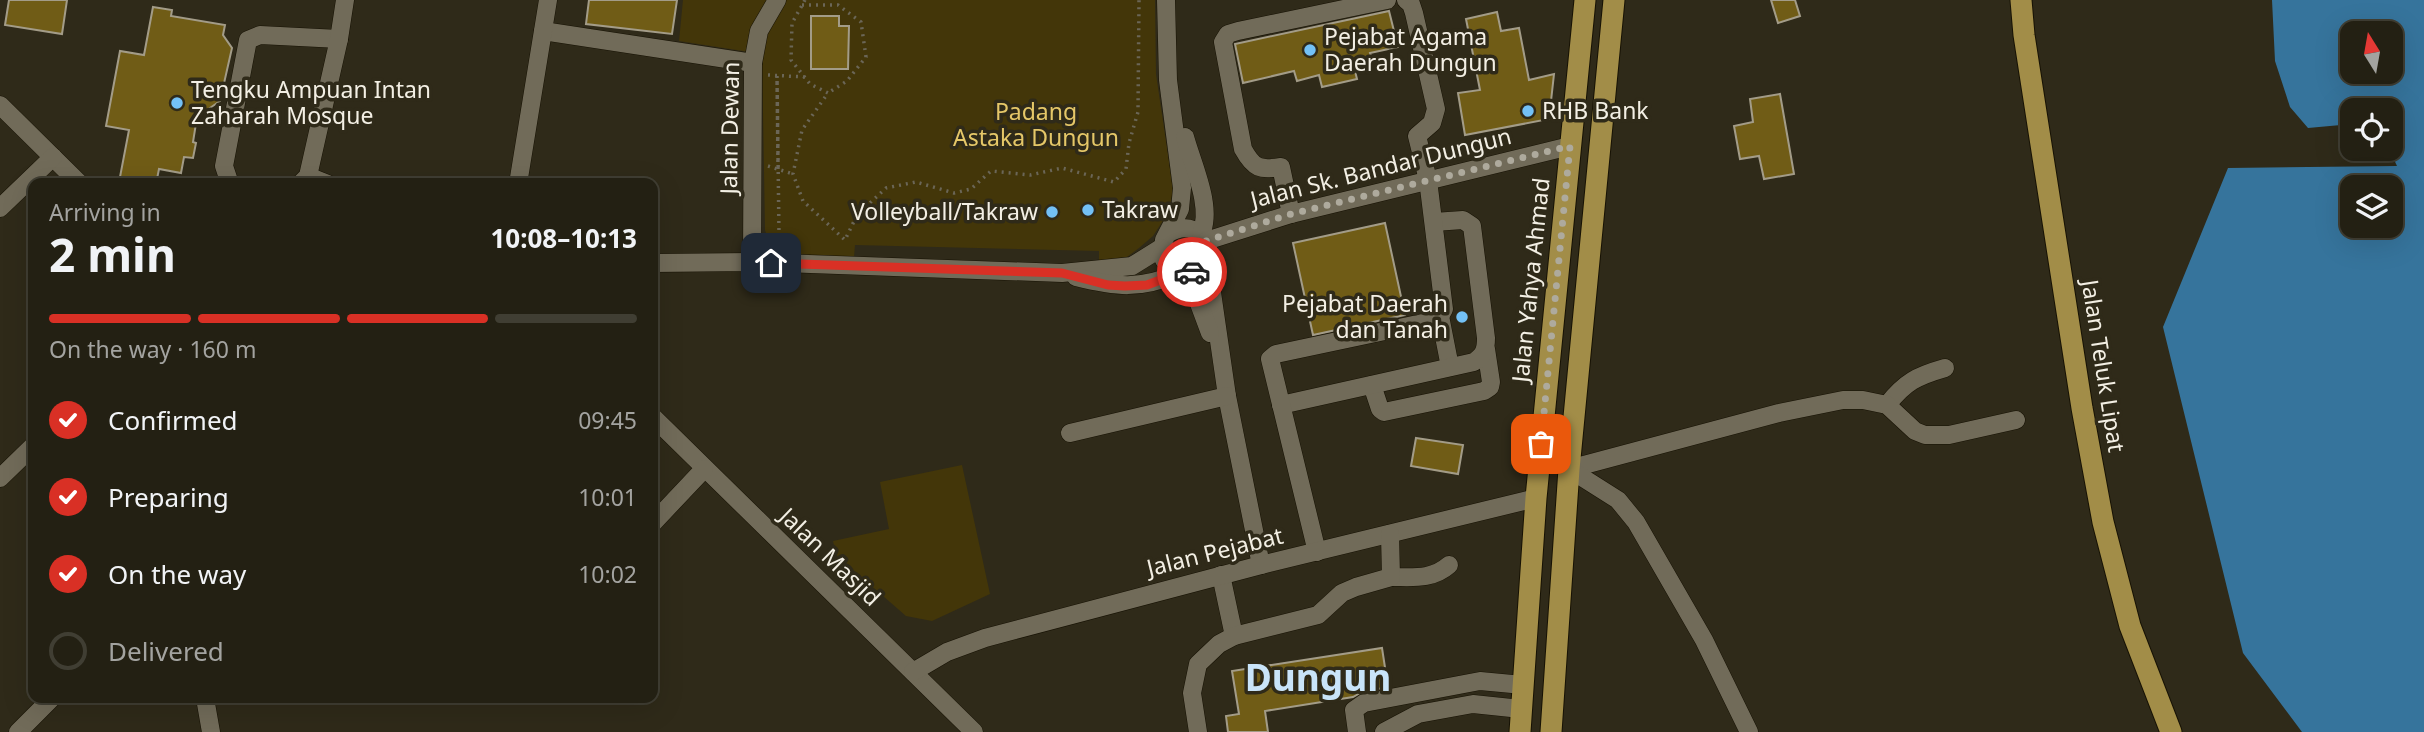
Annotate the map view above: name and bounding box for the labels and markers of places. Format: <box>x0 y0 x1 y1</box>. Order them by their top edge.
place label: Pejabat Agama Daerah Dungun <box>1324 20 1497 78</box>
marker: Pejabat Agama Daerah Dungun <box>1302 42 1318 58</box>
place label: Tengku Ampuan Intan Zaharah Mosque <box>191 73 431 131</box>
place label: RHB Bank <box>1542 94 1649 126</box>
marker: Tengku Ampuan Intan Zaharah Mosque <box>169 95 185 111</box>
marker: RHB Bank <box>1520 103 1536 119</box>
place label: Takraw <box>1102 193 1178 225</box>
place label: Volleyball/Takraw <box>851 195 1038 227</box>
marker: Takraw <box>1080 202 1096 218</box>
marker: Volleyball/Takraw <box>1044 204 1060 220</box>
pin <box>741 233 801 293</box>
place label: Pejabat Daerah dan Tanah <box>1282 287 1448 345</box>
marker: Pejabat Daerah dan Tanah <box>1454 309 1470 325</box>
pin <box>1511 414 1571 474</box>

